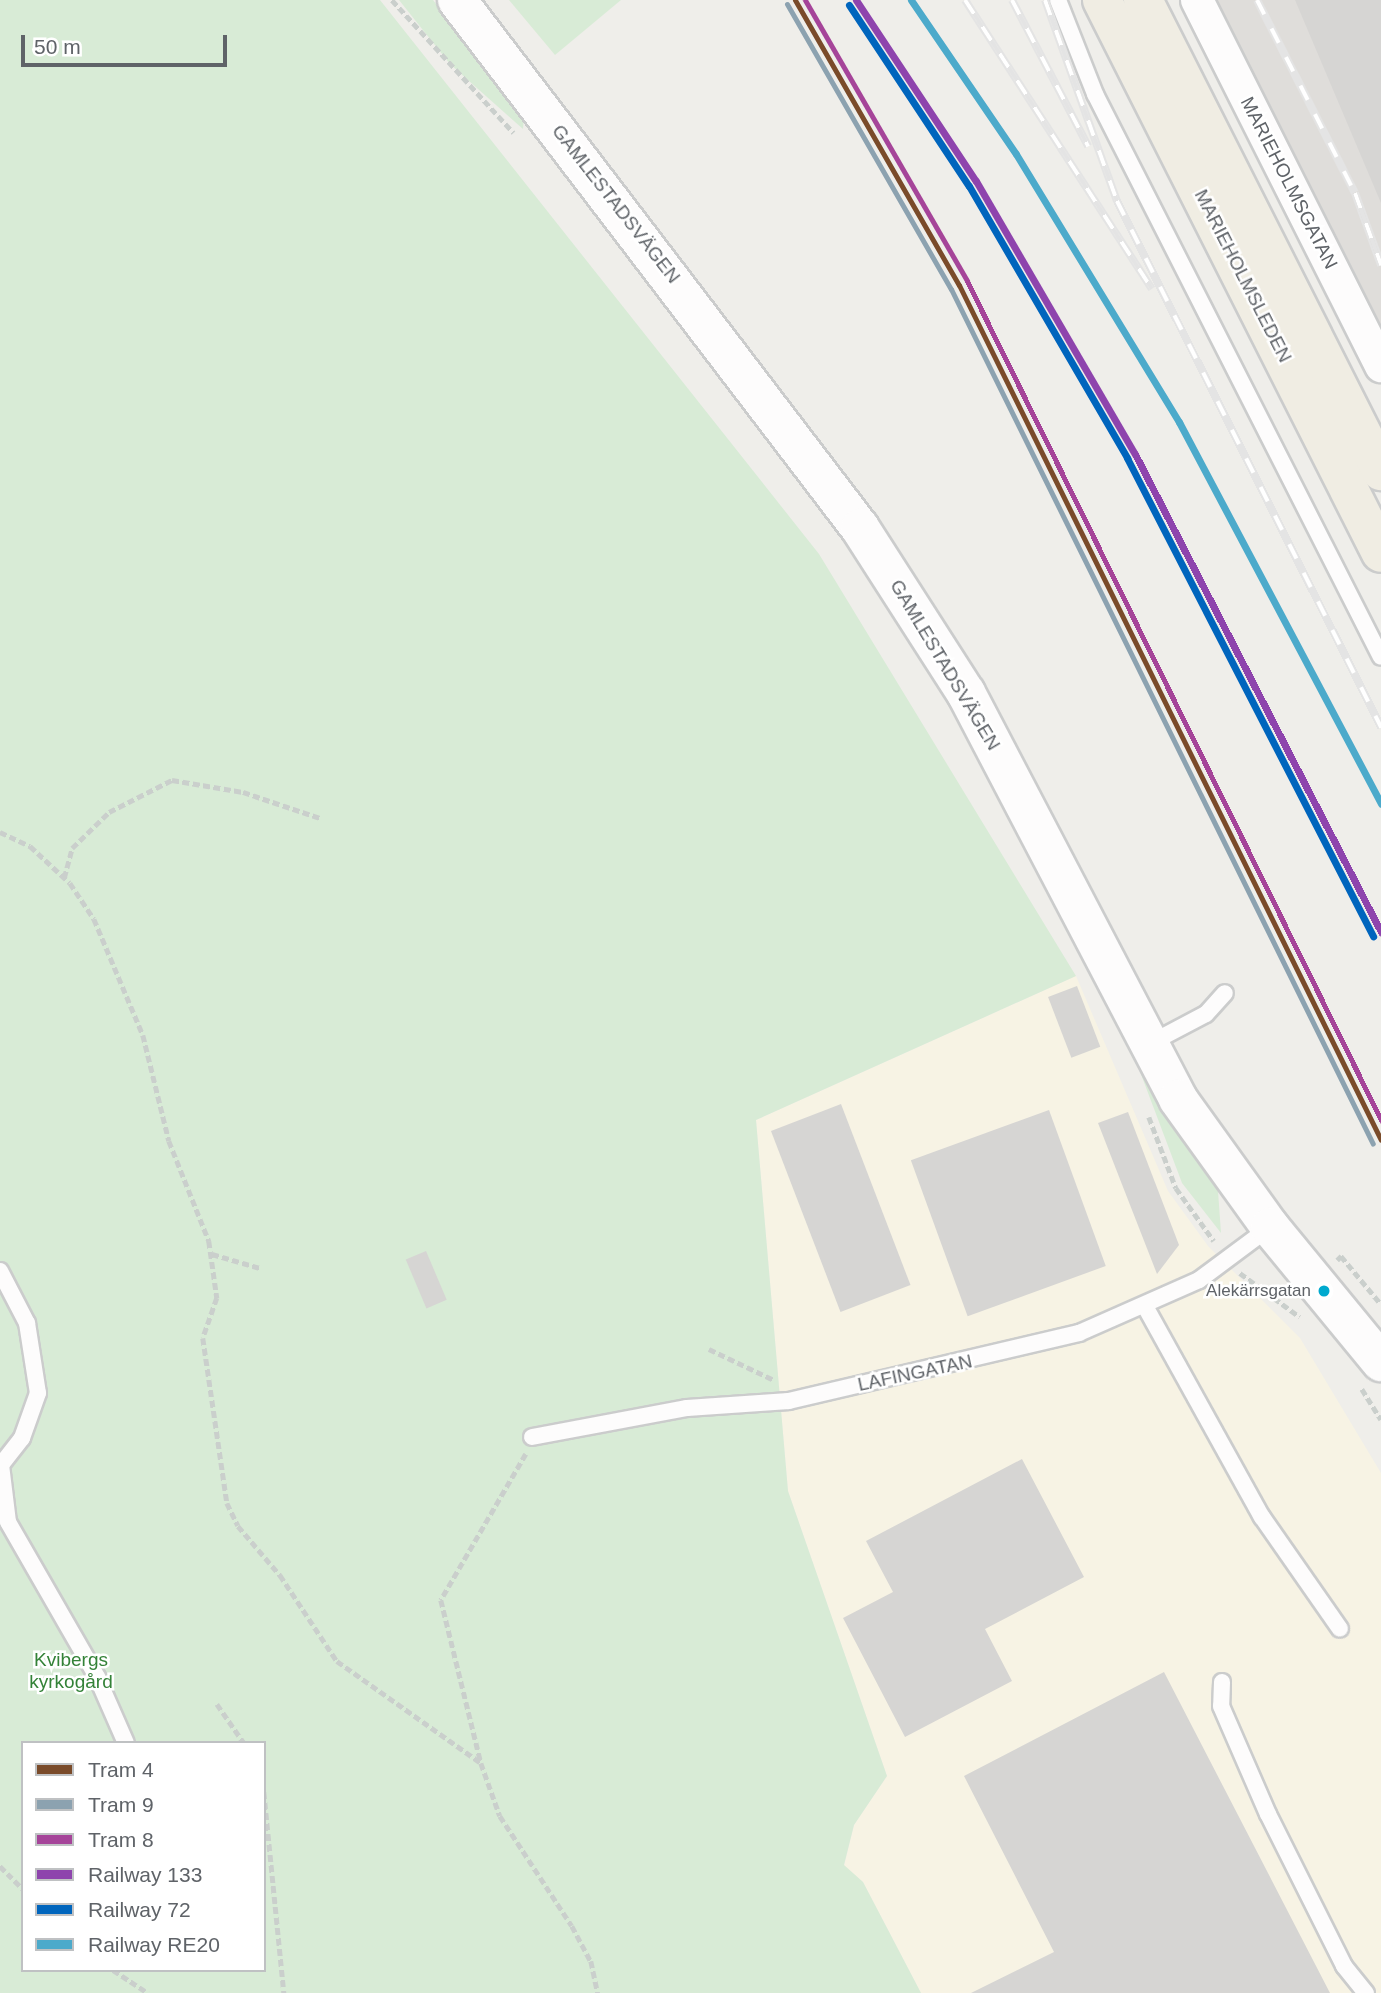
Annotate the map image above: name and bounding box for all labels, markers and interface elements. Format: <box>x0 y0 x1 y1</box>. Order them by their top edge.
scale bar <box>24 21 231 65</box>
text: 50 m <box>34 35 81 58</box>
street label: MARIEHOLMSGATAN <box>1236 93 1342 273</box>
street label: GAMLESTADSVÄGEN <box>547 120 685 288</box>
street label: MARIEHOLMSLEDEN <box>1189 186 1297 366</box>
street label: GAMLESTADSVÄGEN <box>885 576 1005 754</box>
place label: Alekärrsgatan <box>1206 1281 1311 1301</box>
marker: Alekärrsgatan <box>1317 1284 1331 1298</box>
street label: LAFINGATAN <box>856 1350 974 1396</box>
park label: Kvibergs kyrkogård <box>29 1649 113 1693</box>
legend <box>21 1741 266 1972</box>
text: Tram 4 <box>88 1758 154 1781</box>
text: Tram 9 <box>88 1793 154 1816</box>
text: Tram 8 <box>88 1828 154 1851</box>
text: Railway 133 <box>88 1863 202 1886</box>
text: Railway 72 <box>88 1898 191 1921</box>
text: Railway RE20 <box>88 1933 220 1956</box>

